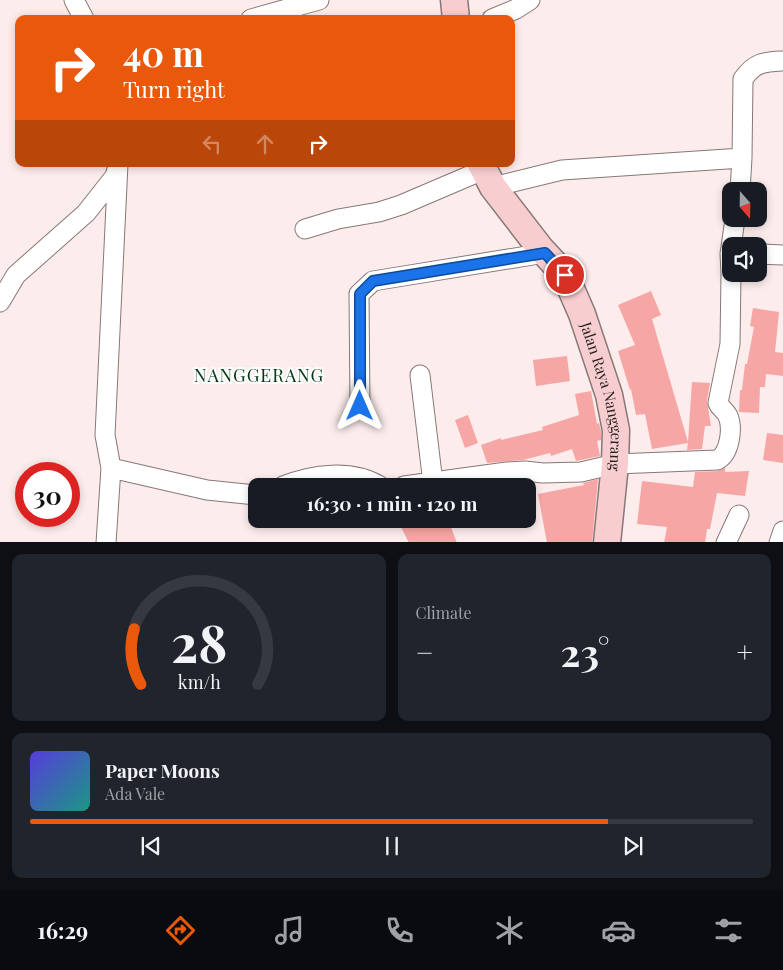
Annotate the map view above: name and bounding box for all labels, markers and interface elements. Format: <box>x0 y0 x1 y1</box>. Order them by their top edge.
text: 40 m <box>123 29 204 76</box>
icon: right <box>40 35 105 100</box>
text: Turn right <box>123 74 225 104</box>
icon: left <box>198 130 226 158</box>
icon: ahead <box>251 130 279 158</box>
icon: right <box>304 130 332 158</box>
north arrow <box>722 182 768 228</box>
map controls <box>722 182 767 282</box>
button: sound <box>722 237 767 282</box>
pin <box>544 254 586 296</box>
icon: arrive <box>551 261 579 289</box>
street label: Jalan Raya Nanggerang <box>576 318 627 472</box>
district label: NANGGERANG <box>194 363 324 387</box>
position arrow <box>333 379 385 431</box>
speed limit sign: 30 <box>15 462 80 527</box>
text: 16:30 · 1 min · 120 m <box>307 490 477 516</box>
text: Climate <box>416 602 472 623</box>
text: 28 <box>171 607 227 676</box>
text: 23° <box>561 626 610 677</box>
text: − <box>416 633 434 670</box>
text: + <box>737 633 753 670</box>
text: km/h <box>177 670 221 693</box>
text: Paper Moons <box>105 757 220 783</box>
text: Ada Vale <box>105 783 165 804</box>
icon: previous <box>137 832 165 860</box>
icon: pause <box>378 832 406 860</box>
icon: next <box>619 832 647 860</box>
icon: directions <box>163 913 198 948</box>
icon: music <box>272 913 307 948</box>
icon: phone <box>382 913 417 948</box>
icon: climate <box>492 913 527 948</box>
icon: car <box>601 913 636 948</box>
icon: filters <box>711 913 746 948</box>
text: 16:29 <box>37 915 88 945</box>

